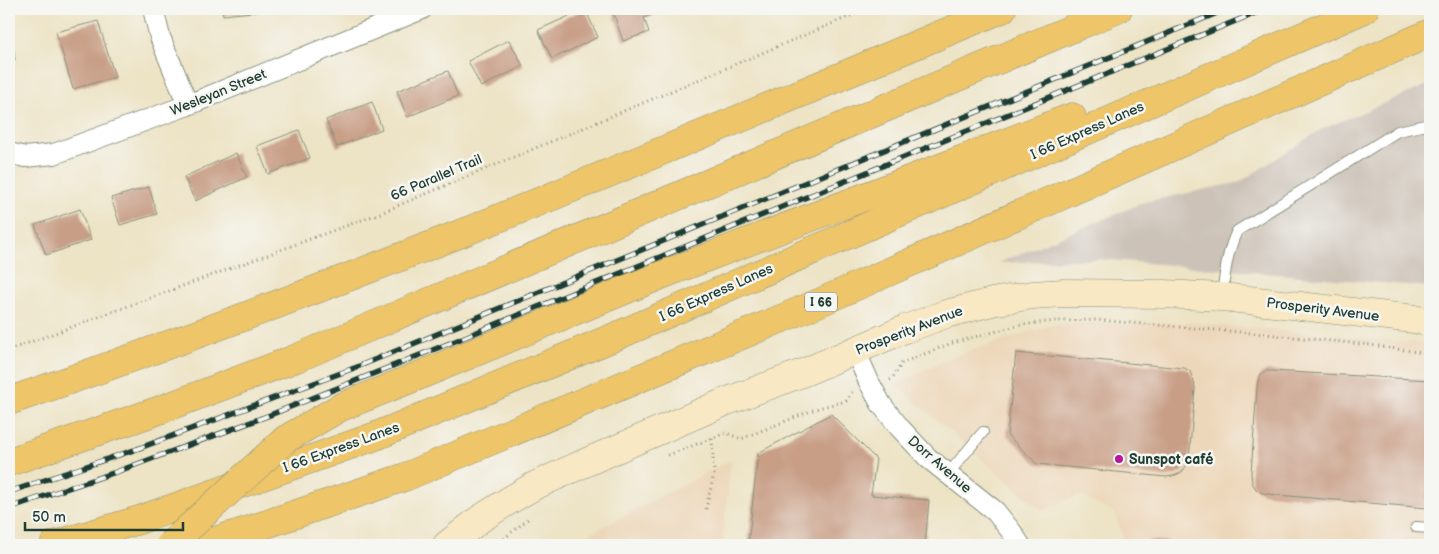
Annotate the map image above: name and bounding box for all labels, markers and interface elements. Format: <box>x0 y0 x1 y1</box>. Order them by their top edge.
street label: Wesleyan Street <box>168 65 269 119</box>
street label: I 66 Express Lanes <box>1028 98 1147 163</box>
street label: 66 Parallel Trail <box>388 151 484 204</box>
street label: I 66 Express Lanes <box>657 260 776 325</box>
road number: I 66 <box>805 292 837 312</box>
street label: Prosperity Avenue <box>1265 294 1380 325</box>
street label: Prosperity Avenue <box>853 302 965 359</box>
street label: I 66 Express Lanes <box>281 419 402 476</box>
street label: Dorr Avenue <box>904 432 975 497</box>
place label: Sunspot café <box>1129 451 1214 468</box>
marker: Sunspot café <box>1113 453 1125 465</box>
scale bar <box>25 499 182 531</box>
text: 50 m <box>32 508 66 527</box>

